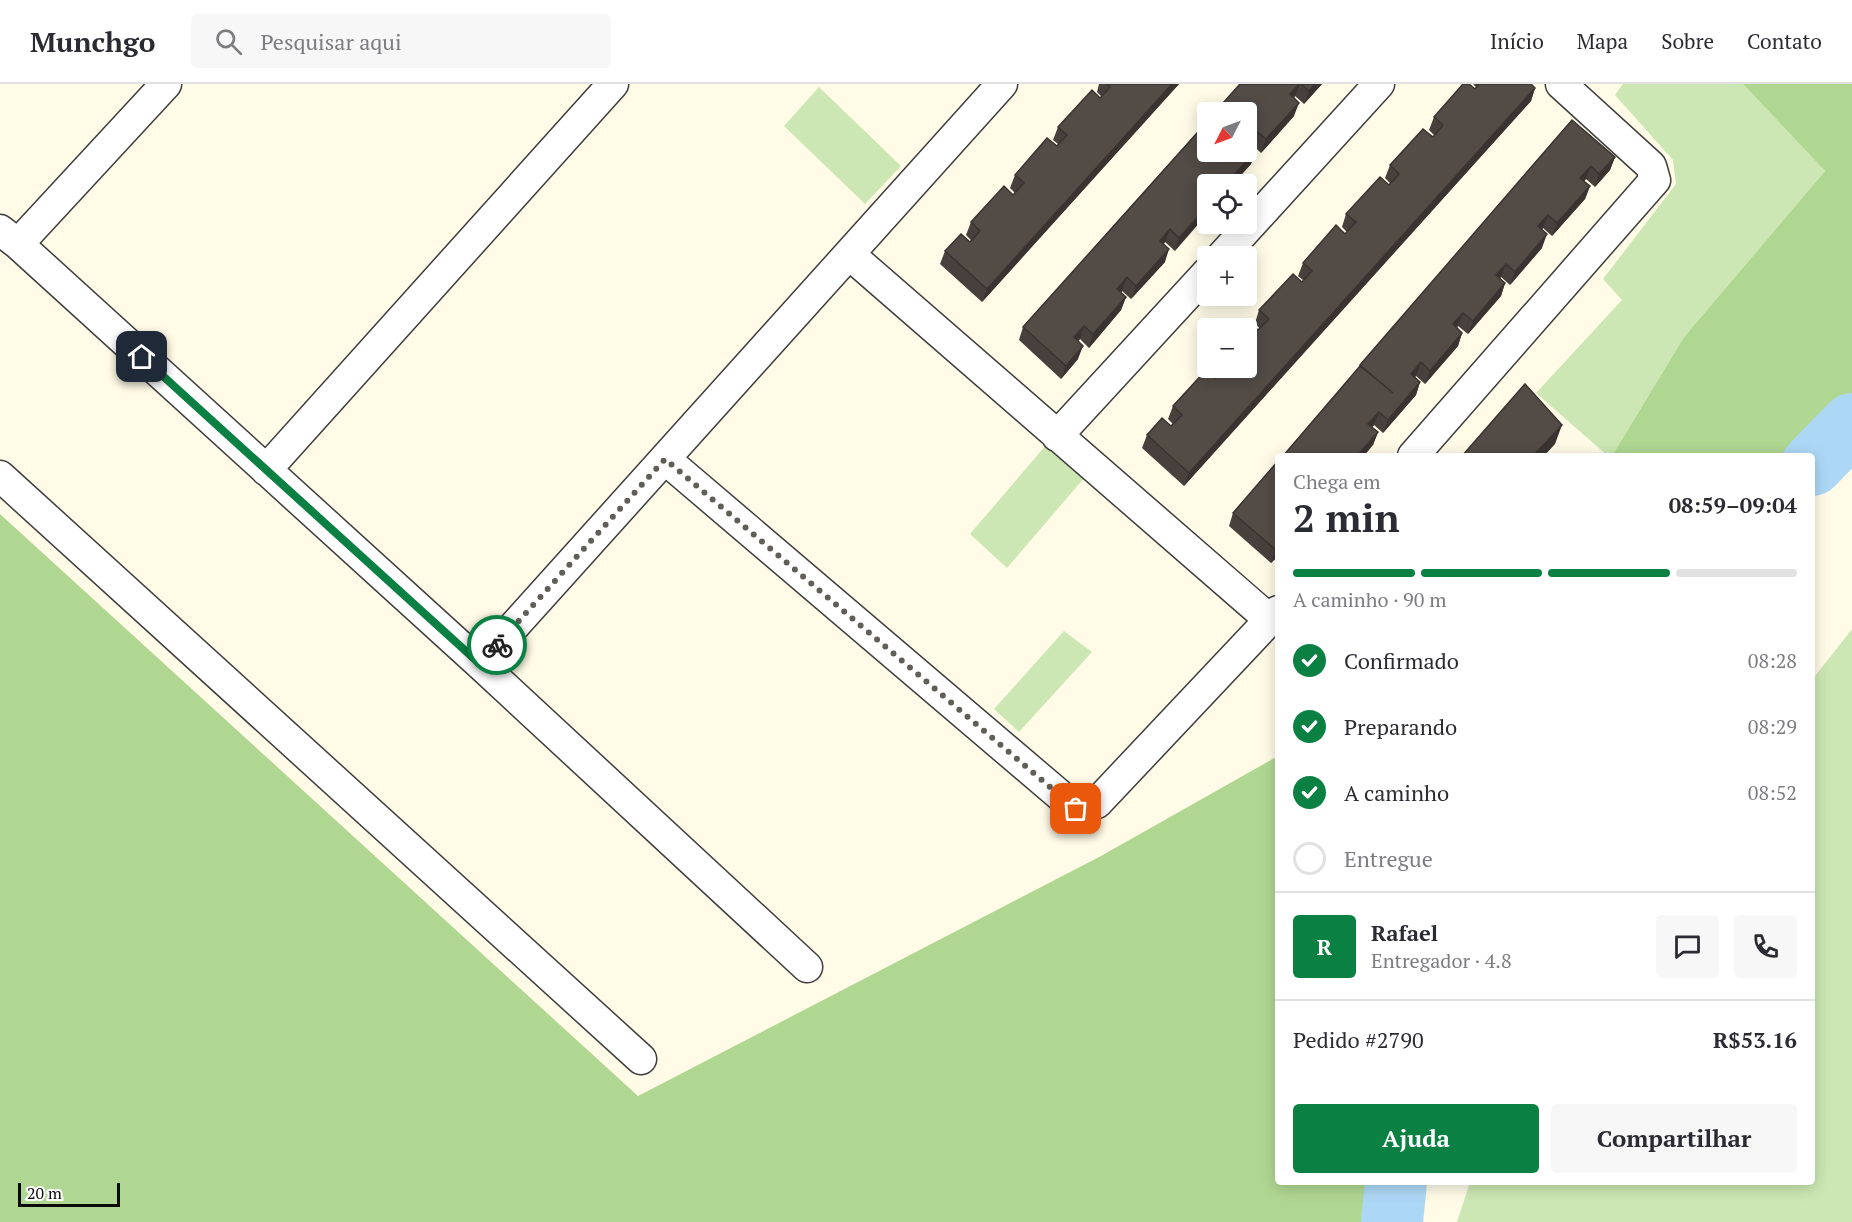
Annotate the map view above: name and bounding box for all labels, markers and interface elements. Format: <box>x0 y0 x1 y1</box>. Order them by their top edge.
search box <box>191 14 611 68</box>
text: Munchgo <box>30 23 155 60</box>
icon: search <box>212 25 245 58</box>
text: Pesquisar aqui <box>260 27 402 56</box>
text: Início <box>1490 27 1544 55</box>
text: Mapa <box>1577 27 1628 55</box>
text: Sobre <box>1661 27 1714 55</box>
text: Contato <box>1747 27 1822 55</box>
north arrow <box>1197 102 1257 162</box>
map controls <box>1197 102 1257 378</box>
button: locate <box>1197 174 1257 234</box>
button: + <box>1197 246 1257 306</box>
button: − <box>1197 318 1257 378</box>
pin <box>116 331 167 382</box>
icon: home <box>125 340 158 373</box>
text: Chega em <box>1293 468 1380 495</box>
text: 08:59–09:04 <box>1669 490 1797 519</box>
text: 2 min <box>1293 491 1400 543</box>
text: A caminho · 90 m <box>1293 586 1446 613</box>
courier <box>467 615 527 675</box>
icon: bike <box>481 629 514 662</box>
icon: check <box>1293 644 1326 677</box>
text: Confirmado <box>1344 646 1459 675</box>
text: 08:28 <box>1748 647 1797 674</box>
icon: check <box>1293 710 1326 743</box>
text: Preparando <box>1344 712 1457 741</box>
text: 08:29 <box>1748 713 1797 740</box>
icon: check <box>1293 776 1326 809</box>
text: A caminho <box>1344 778 1449 807</box>
text: 08:52 <box>1748 779 1797 806</box>
pin <box>1050 783 1101 834</box>
icon: bag <box>1059 792 1092 825</box>
text: Entregue <box>1344 844 1433 873</box>
button: chat <box>1656 915 1719 978</box>
button: phone <box>1734 915 1797 978</box>
text: Rafael <box>1371 918 1438 947</box>
text: R <box>1317 932 1332 961</box>
text: Entregador · 4.8 <box>1371 947 1512 974</box>
text: Pedido #2790 <box>1293 1025 1424 1054</box>
text: R$53.16 <box>1713 1025 1797 1054</box>
button: Ajuda <box>1293 1104 1539 1173</box>
button: Compartilhar <box>1551 1104 1797 1173</box>
scale bar <box>18 1180 120 1208</box>
text: 20 m <box>27 1182 62 1204</box>

